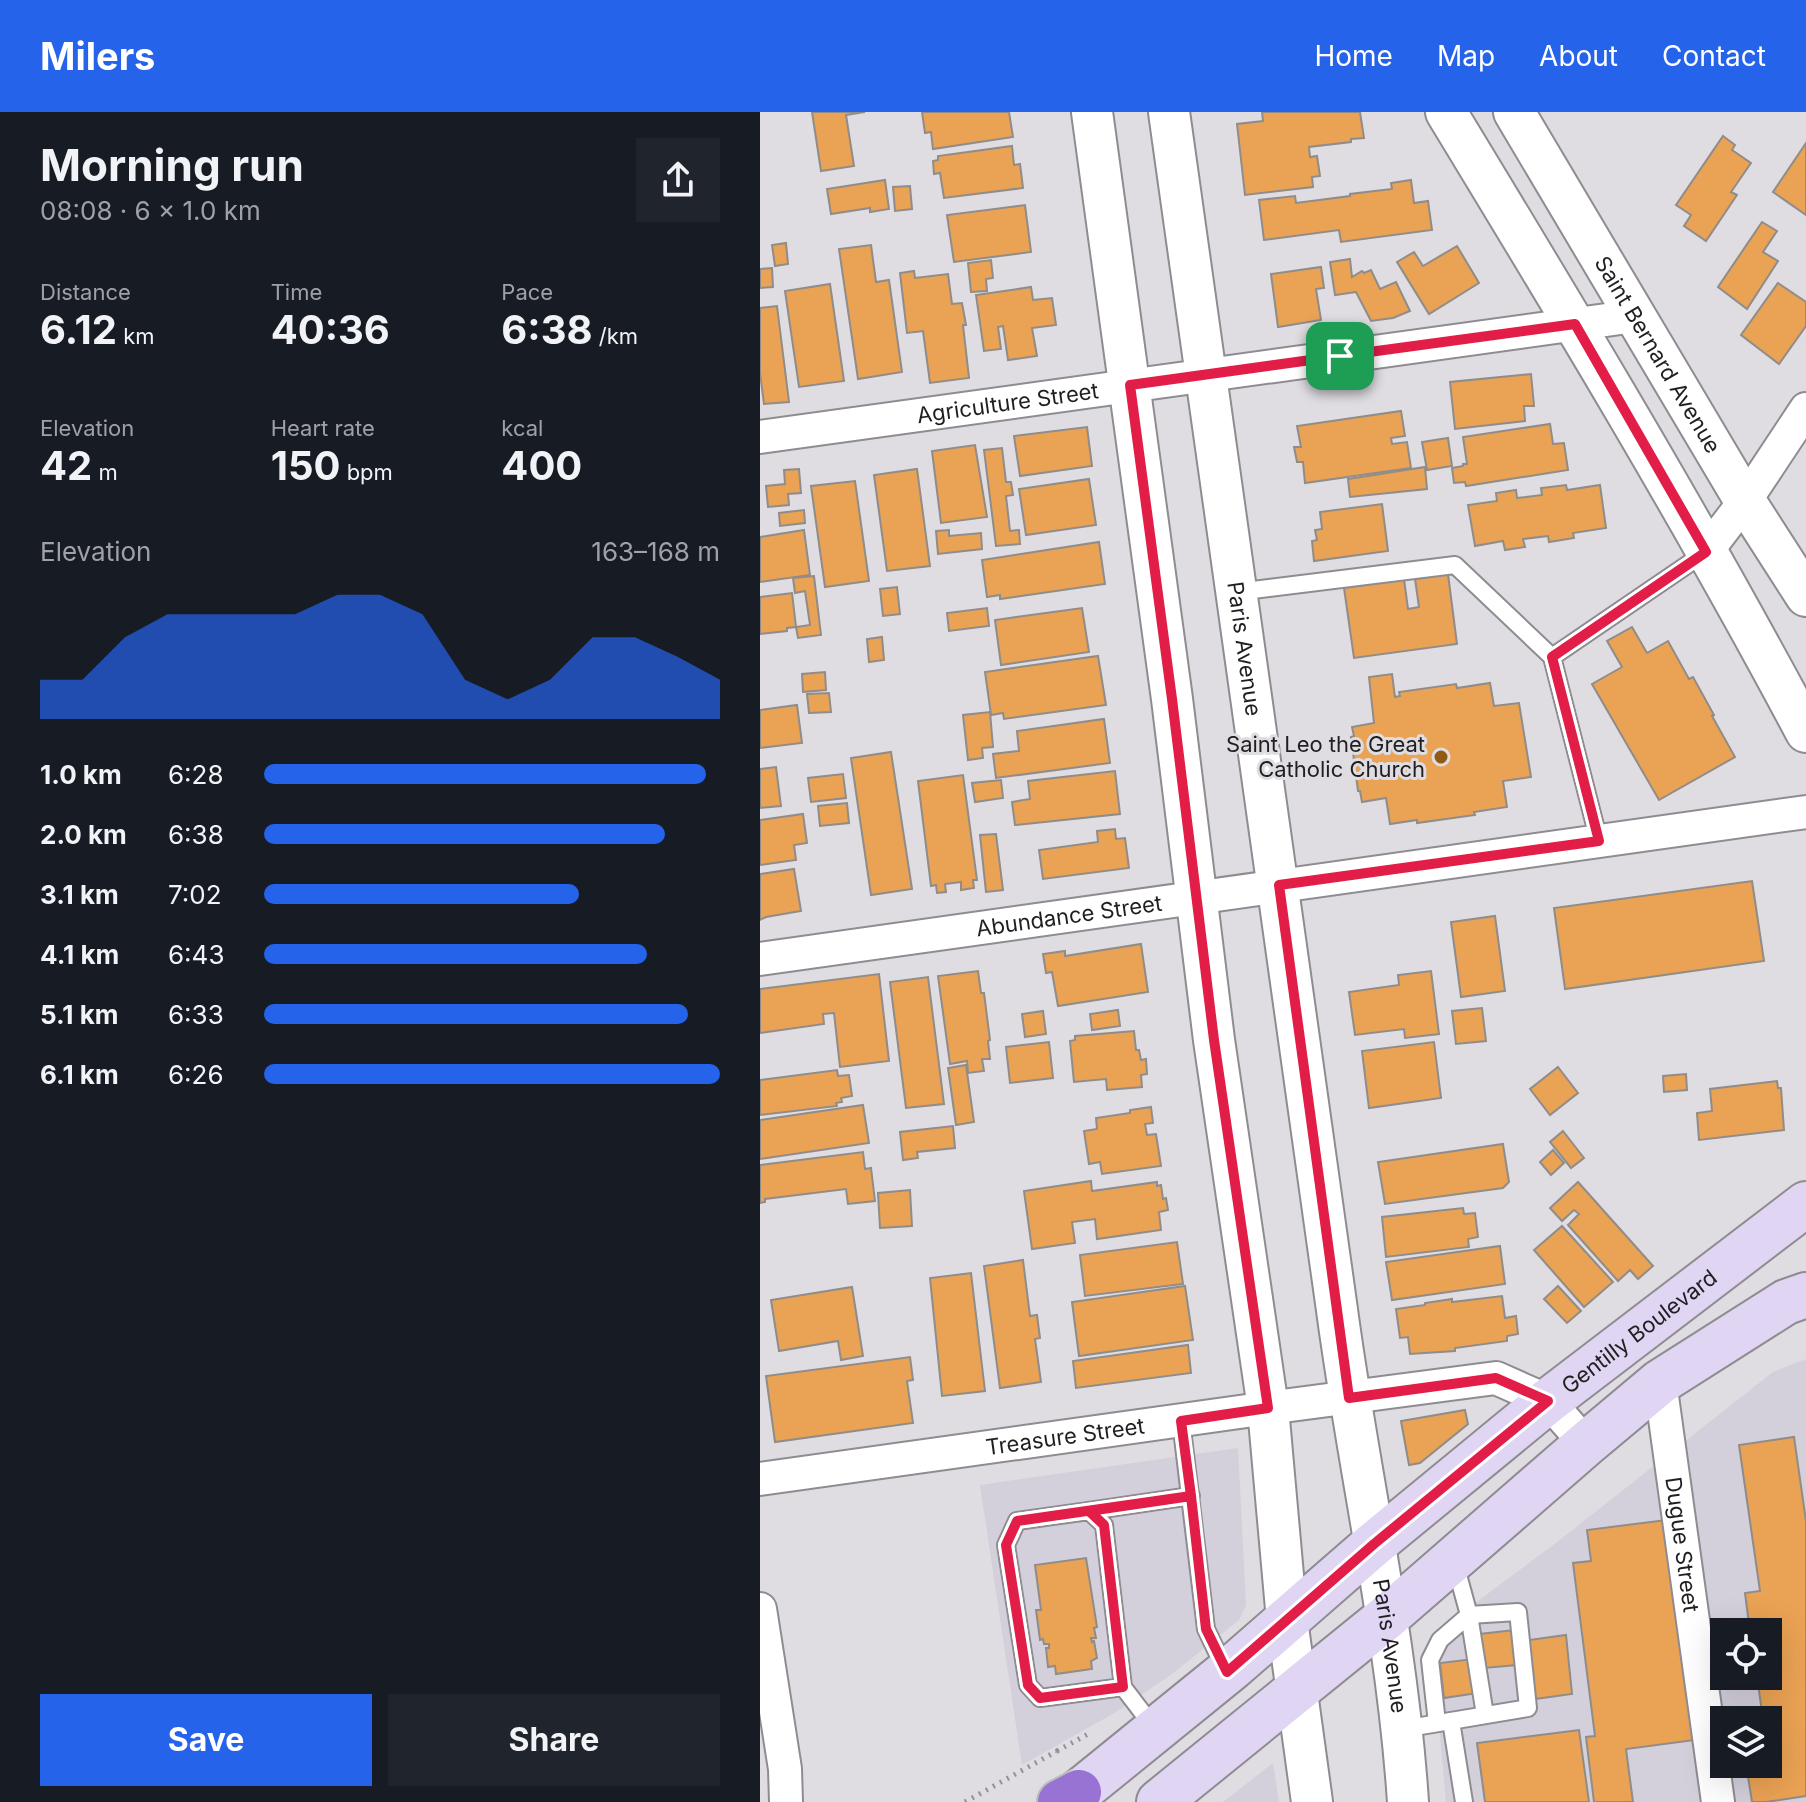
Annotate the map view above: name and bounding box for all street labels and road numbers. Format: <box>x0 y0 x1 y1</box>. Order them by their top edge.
street label: Saint Bernard Avenue <box>1590 251 1726 458</box>
street label: Agriculture Street <box>915 377 1100 428</box>
street label: Paris Avenue <box>1222 580 1267 718</box>
street label: Abundance Street <box>974 890 1163 941</box>
street label: Gentilly Boulevard <box>1556 1264 1722 1399</box>
street label: Treasure Street <box>984 1412 1146 1460</box>
street label: Dugue Street <box>1660 1475 1705 1614</box>
street label: Paris Avenue <box>1368 1577 1413 1715</box>

